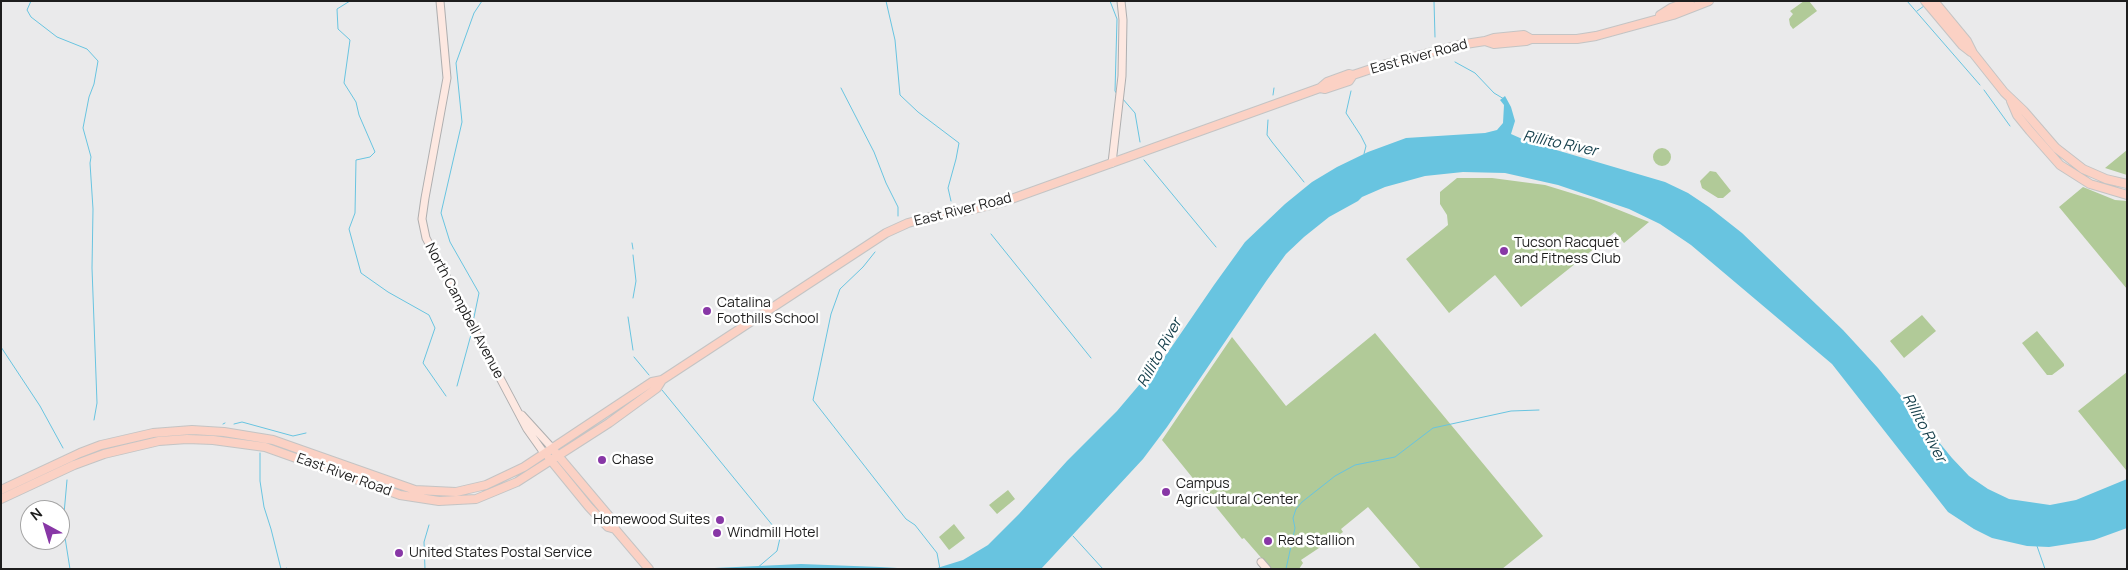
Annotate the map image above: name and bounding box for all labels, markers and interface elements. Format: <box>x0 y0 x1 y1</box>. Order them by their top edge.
street label: East River Road <box>1369 36 1469 78</box>
water label: Rillito River <box>1521 127 1599 161</box>
street label: East River Road <box>913 190 1013 230</box>
place label: Tucson Racquet and Fitness Club <box>1514 235 1621 268</box>
street label: North Campbell Avenue <box>421 240 507 382</box>
marker: Tucson Racquet and Fitness Club <box>1498 245 1510 257</box>
place label: Catalina Foothills School <box>717 295 819 328</box>
marker: Catalina Foothills School <box>701 305 713 317</box>
water label: Rillito River <box>1134 316 1186 390</box>
water label: Rillito River <box>1898 390 1950 466</box>
street label: East River Road <box>294 450 394 500</box>
place label: Chase <box>612 452 654 468</box>
marker: Chase <box>596 454 608 466</box>
place label: Campus Agricultural Center <box>1176 476 1298 508</box>
marker: Campus Agricultural Center <box>1160 486 1172 498</box>
north arrow <box>20 500 70 550</box>
text: N <box>26 503 46 524</box>
place label: Homewood Suites <box>593 512 710 528</box>
marker: Homewood Suites <box>714 514 726 526</box>
place label: Windmill Hotel <box>727 525 819 541</box>
marker: Windmill Hotel <box>711 527 723 539</box>
place label: Red Stallion <box>1278 533 1355 549</box>
marker: Red Stallion <box>1262 535 1274 547</box>
place label: United States Postal Service <box>409 545 592 561</box>
marker: United States Postal Service <box>393 547 405 559</box>

